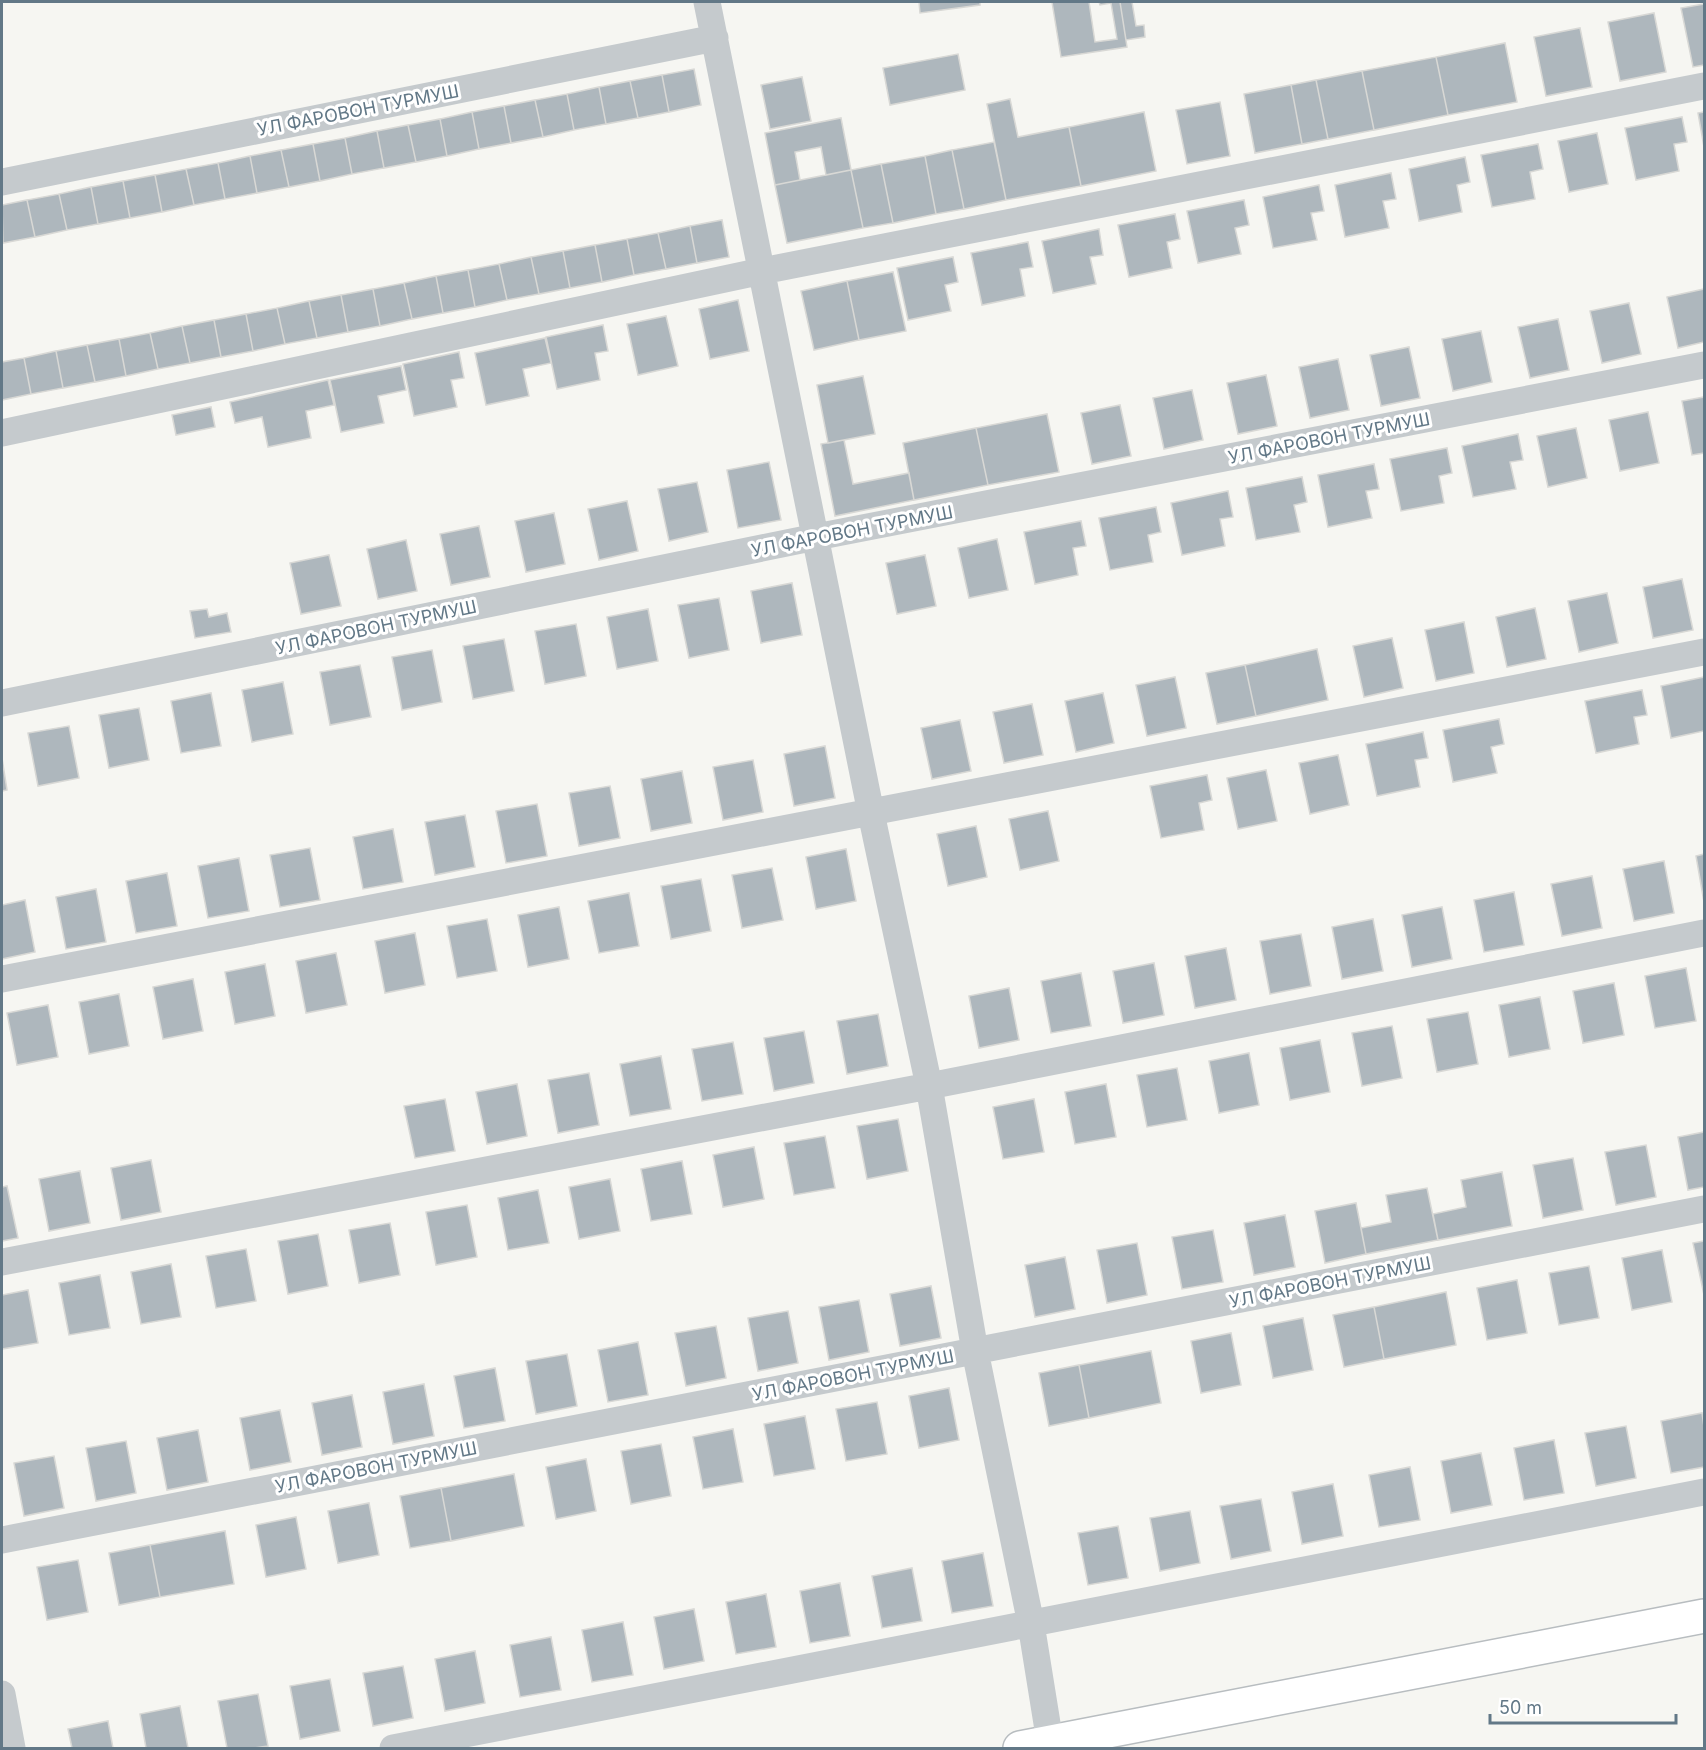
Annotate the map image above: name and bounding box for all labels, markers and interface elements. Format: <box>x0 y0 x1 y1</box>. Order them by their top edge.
street label: УЛ ФАРОВОН ТУРМУШ <box>255 80 461 140</box>
street label: УЛ ФАРОВОН ТУРМУШ <box>1226 408 1432 468</box>
street label: УЛ ФАРОВОН ТУРМУШ <box>749 501 955 561</box>
street label: УЛ ФАРОВОН ТУРМУШ <box>274 595 478 659</box>
street label: УЛ ФАРОВОН ТУРМУШ <box>1227 1252 1433 1312</box>
street label: УЛ ФАРОВОН ТУРМУШ <box>750 1345 956 1405</box>
street label: УЛ ФАРОВОН ТУРМУШ <box>273 1437 479 1497</box>
scale bar <box>1490 1687 1676 1725</box>
text: 50 m <box>1499 1697 1542 1718</box>

